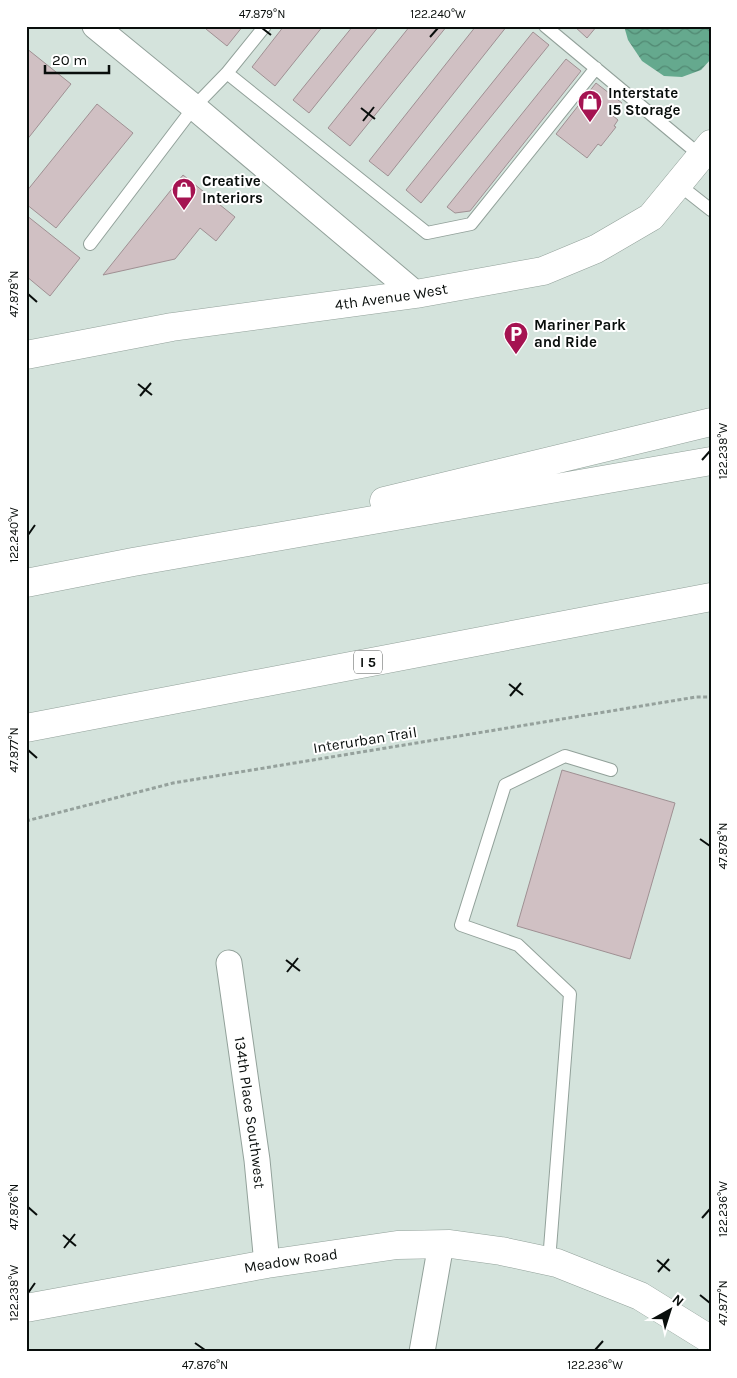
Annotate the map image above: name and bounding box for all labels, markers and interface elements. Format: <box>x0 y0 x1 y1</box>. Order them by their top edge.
text: 47.879°N <box>239 7 285 21</box>
text: 122.240°W <box>410 7 466 21</box>
scale bar <box>45 42 109 74</box>
text: 20 m <box>52 51 87 69</box>
place label: Interstate I5 Storage <box>608 84 680 119</box>
shop icon: Interstate I5 Storage <box>577 89 603 123</box>
place label: Creative Interiors <box>202 172 263 207</box>
shop icon: Creative Interiors <box>171 177 197 211</box>
text: 47.878°N <box>7 270 21 318</box>
street label: 4th Avenue West <box>334 279 449 314</box>
place label: Mariner Park and Ride <box>534 316 626 351</box>
parking icon: Mariner Park and Ride <box>503 321 529 355</box>
text: 122.238°W <box>716 423 730 479</box>
text: 122.240°W <box>7 507 21 563</box>
road number: I 5 <box>354 650 382 674</box>
street label: Interurban Trail <box>312 723 418 757</box>
text: 47.877°N <box>7 727 21 773</box>
text: 47.878°N <box>716 822 730 870</box>
street label: 134th Place Southwest <box>231 1035 269 1190</box>
text: 122.236°W <box>716 1181 730 1237</box>
text: 47.876°N <box>7 1184 21 1230</box>
street label: Meadow Road <box>242 1245 339 1277</box>
text: 122.238°W <box>7 1265 21 1321</box>
text: 47.877°N <box>716 1280 730 1326</box>
north arrow <box>644 1286 694 1336</box>
text: N <box>669 1291 687 1310</box>
text: 47.876°N <box>182 1358 228 1372</box>
text: 122.236°W <box>567 1358 623 1372</box>

